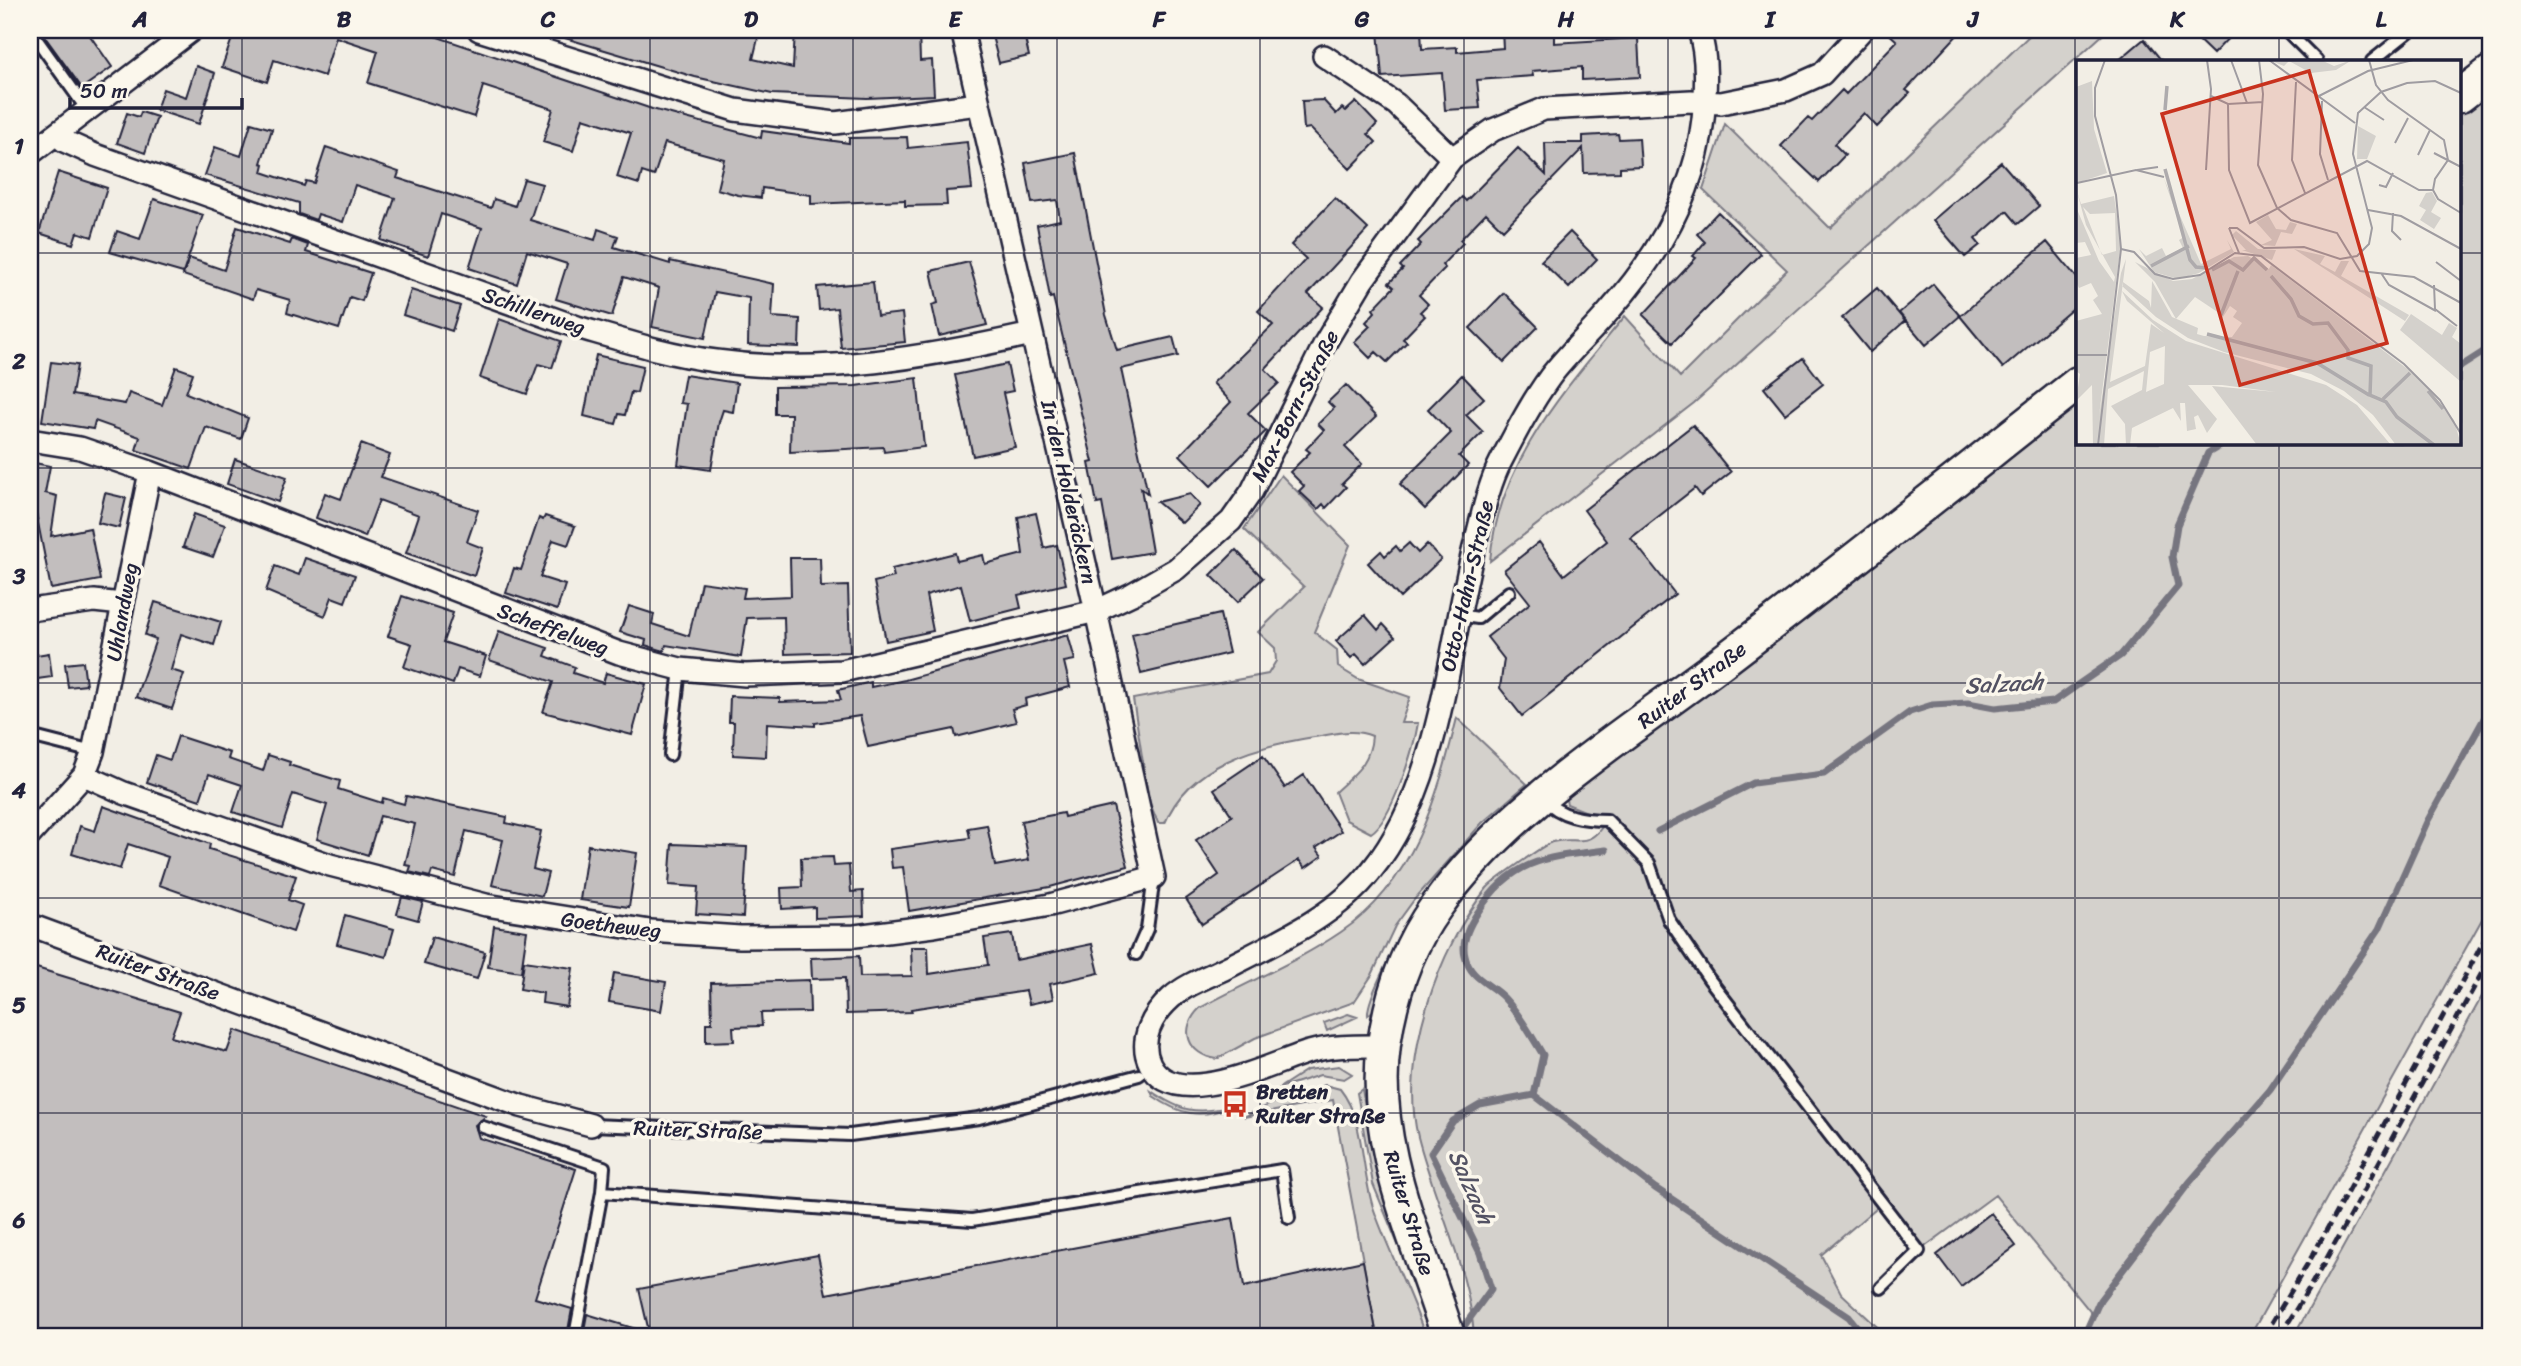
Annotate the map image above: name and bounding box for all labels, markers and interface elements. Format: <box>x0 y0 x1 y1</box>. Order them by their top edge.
text: A <box>131 0 148 40</box>
text: B <box>337 0 352 40</box>
text: C <box>540 0 556 40</box>
text: D <box>744 0 759 40</box>
text: E <box>949 0 964 40</box>
text: F <box>1152 0 1167 40</box>
text: G <box>1354 0 1370 40</box>
text: H <box>1557 0 1575 40</box>
text: I <box>1764 0 1776 40</box>
text: J <box>1966 0 1980 40</box>
text: K <box>2169 0 2186 40</box>
text: L <box>2376 0 2387 40</box>
inset map <box>2076 60 2462 444</box>
scale bar <box>70 66 242 110</box>
text: 50 m <box>80 72 128 110</box>
text: 1 <box>14 126 24 167</box>
street label: Schillerweg <box>477 276 591 347</box>
street label: Max-Born-Straße <box>1240 323 1350 489</box>
text: 2 <box>11 341 26 382</box>
street label: In den Holderäckern <box>1029 395 1109 588</box>
street label: Otto-Hahn-Straße <box>1429 496 1505 676</box>
text: 3 <box>12 556 26 597</box>
street label: Uhlandweg <box>95 560 149 664</box>
street label: Scheffelweg <box>492 591 614 667</box>
street label: Ruiter Straße <box>1629 631 1755 739</box>
water label: Salzach <box>1964 661 2046 707</box>
text: 4 <box>11 770 27 811</box>
street label: Goetheweg <box>559 900 664 950</box>
street label: Ruiter Straße <box>91 932 225 1012</box>
text: 5 <box>12 985 26 1026</box>
place label: Bretten Ruiter Straße <box>1255 1073 1385 1135</box>
bus stop icon: Bretten Ruiter Straße <box>1220 1089 1250 1119</box>
street label: Ruiter Straße <box>633 1109 763 1151</box>
water label: Salzach <box>1436 1143 1506 1233</box>
street label: Ruiter Straße <box>1372 1146 1446 1281</box>
text: 6 <box>11 1200 26 1241</box>

